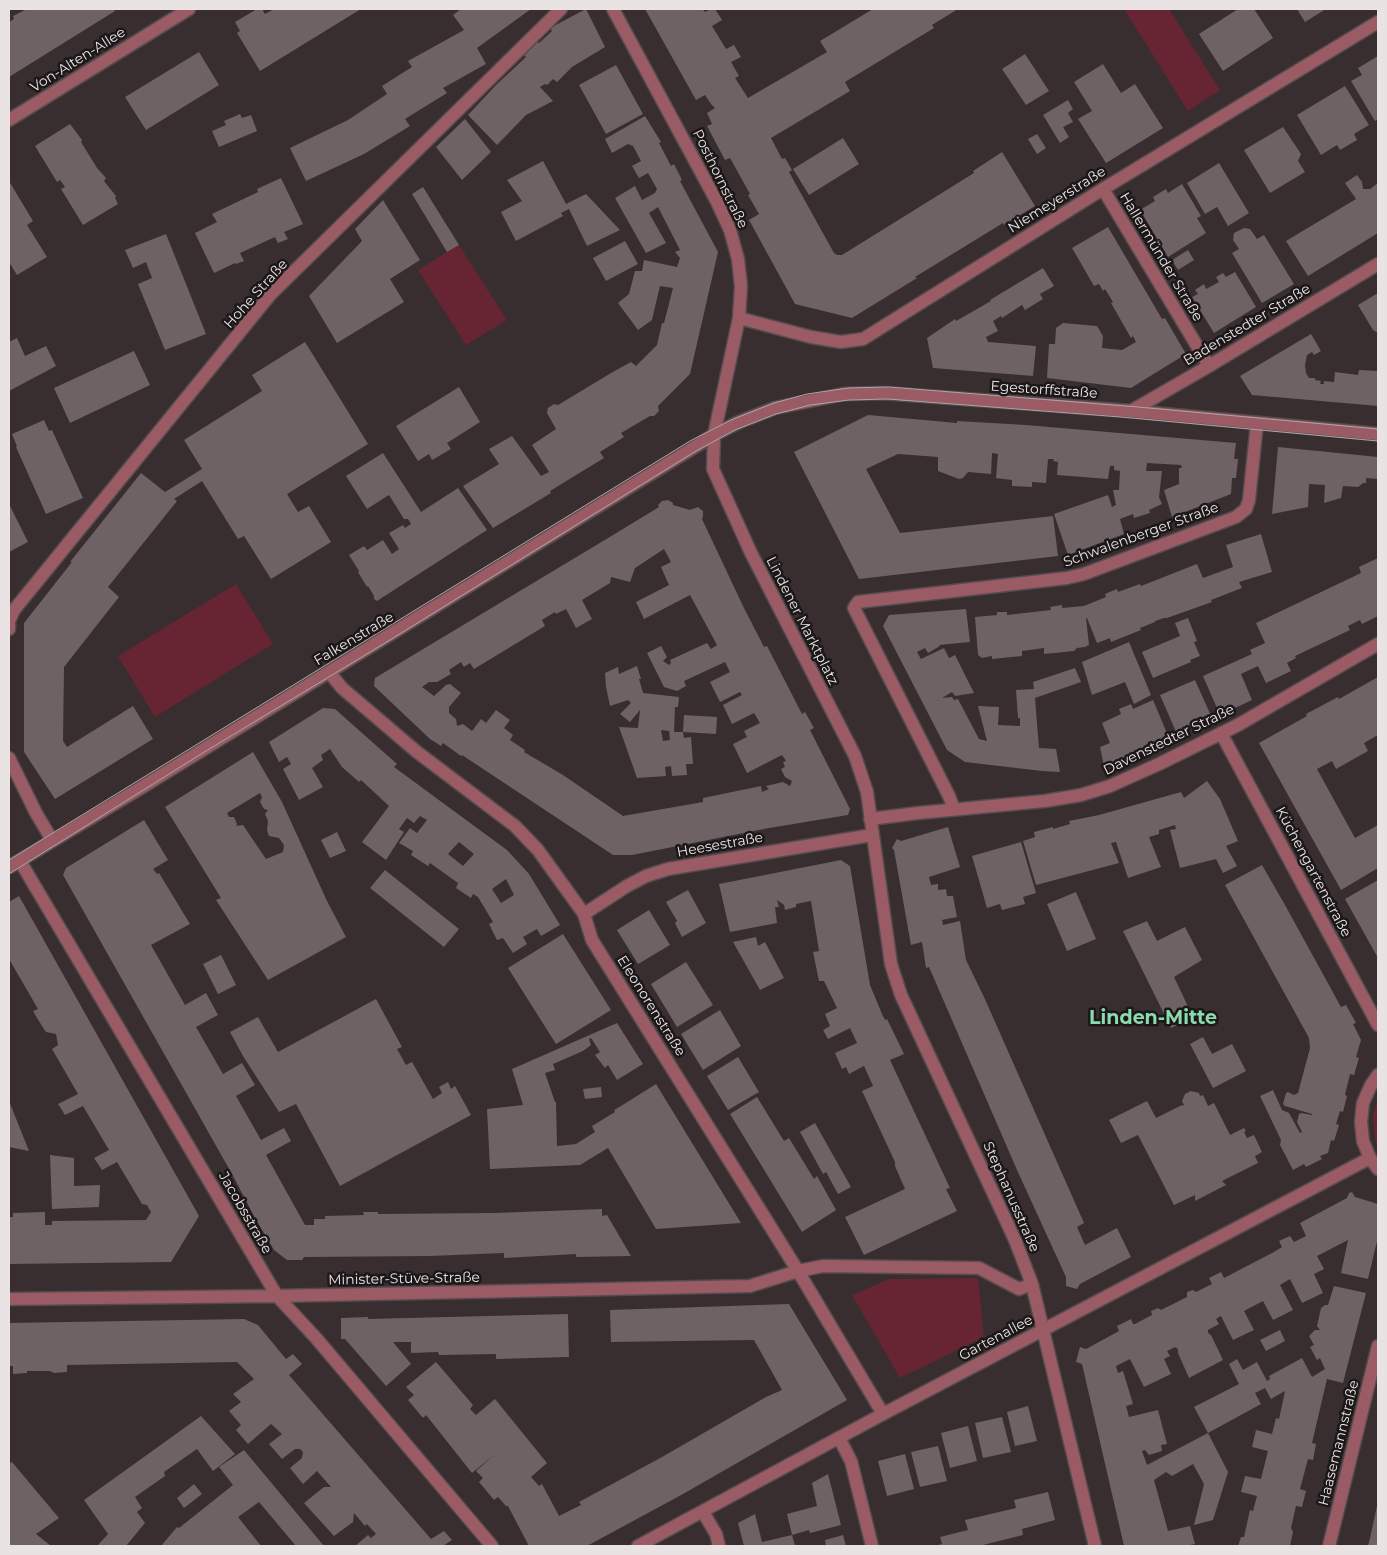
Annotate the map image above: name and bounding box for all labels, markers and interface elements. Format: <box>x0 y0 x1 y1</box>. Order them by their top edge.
street label: Von-Alten-Allee <box>27 24 129 96</box>
street label: Posthornstraße <box>689 127 751 231</box>
street label: Niemeyerstraße <box>1005 163 1109 237</box>
street label: Hallermünder Straße <box>1116 189 1206 325</box>
street label: Hohe Straße <box>221 256 291 332</box>
street label: Badenstedter Straße <box>1181 280 1313 370</box>
street label: Egestorffstraße <box>990 378 1098 402</box>
street label: Schwalenberger Straße <box>1061 499 1221 571</box>
street label: Lindener Marktplatz <box>762 554 842 688</box>
street label: Falkenstraße <box>311 609 397 669</box>
street label: Davenstedter Straße <box>1101 701 1237 779</box>
street label: Küchengartenstraße <box>1272 804 1354 940</box>
street label: Heesestraße <box>676 829 764 861</box>
street label: Eleonorenstraße <box>613 953 689 1059</box>
district label: Linden-Mitte <box>1089 1007 1217 1029</box>
street label: Stephanusstraße <box>979 1139 1043 1255</box>
street label: Jacobsstraße <box>215 1169 275 1257</box>
street label: Minister-Stüve-Straße <box>328 1269 480 1289</box>
street label: Gartenallee <box>956 1312 1036 1364</box>
street label: Haasemannstraße <box>1315 1378 1363 1508</box>

